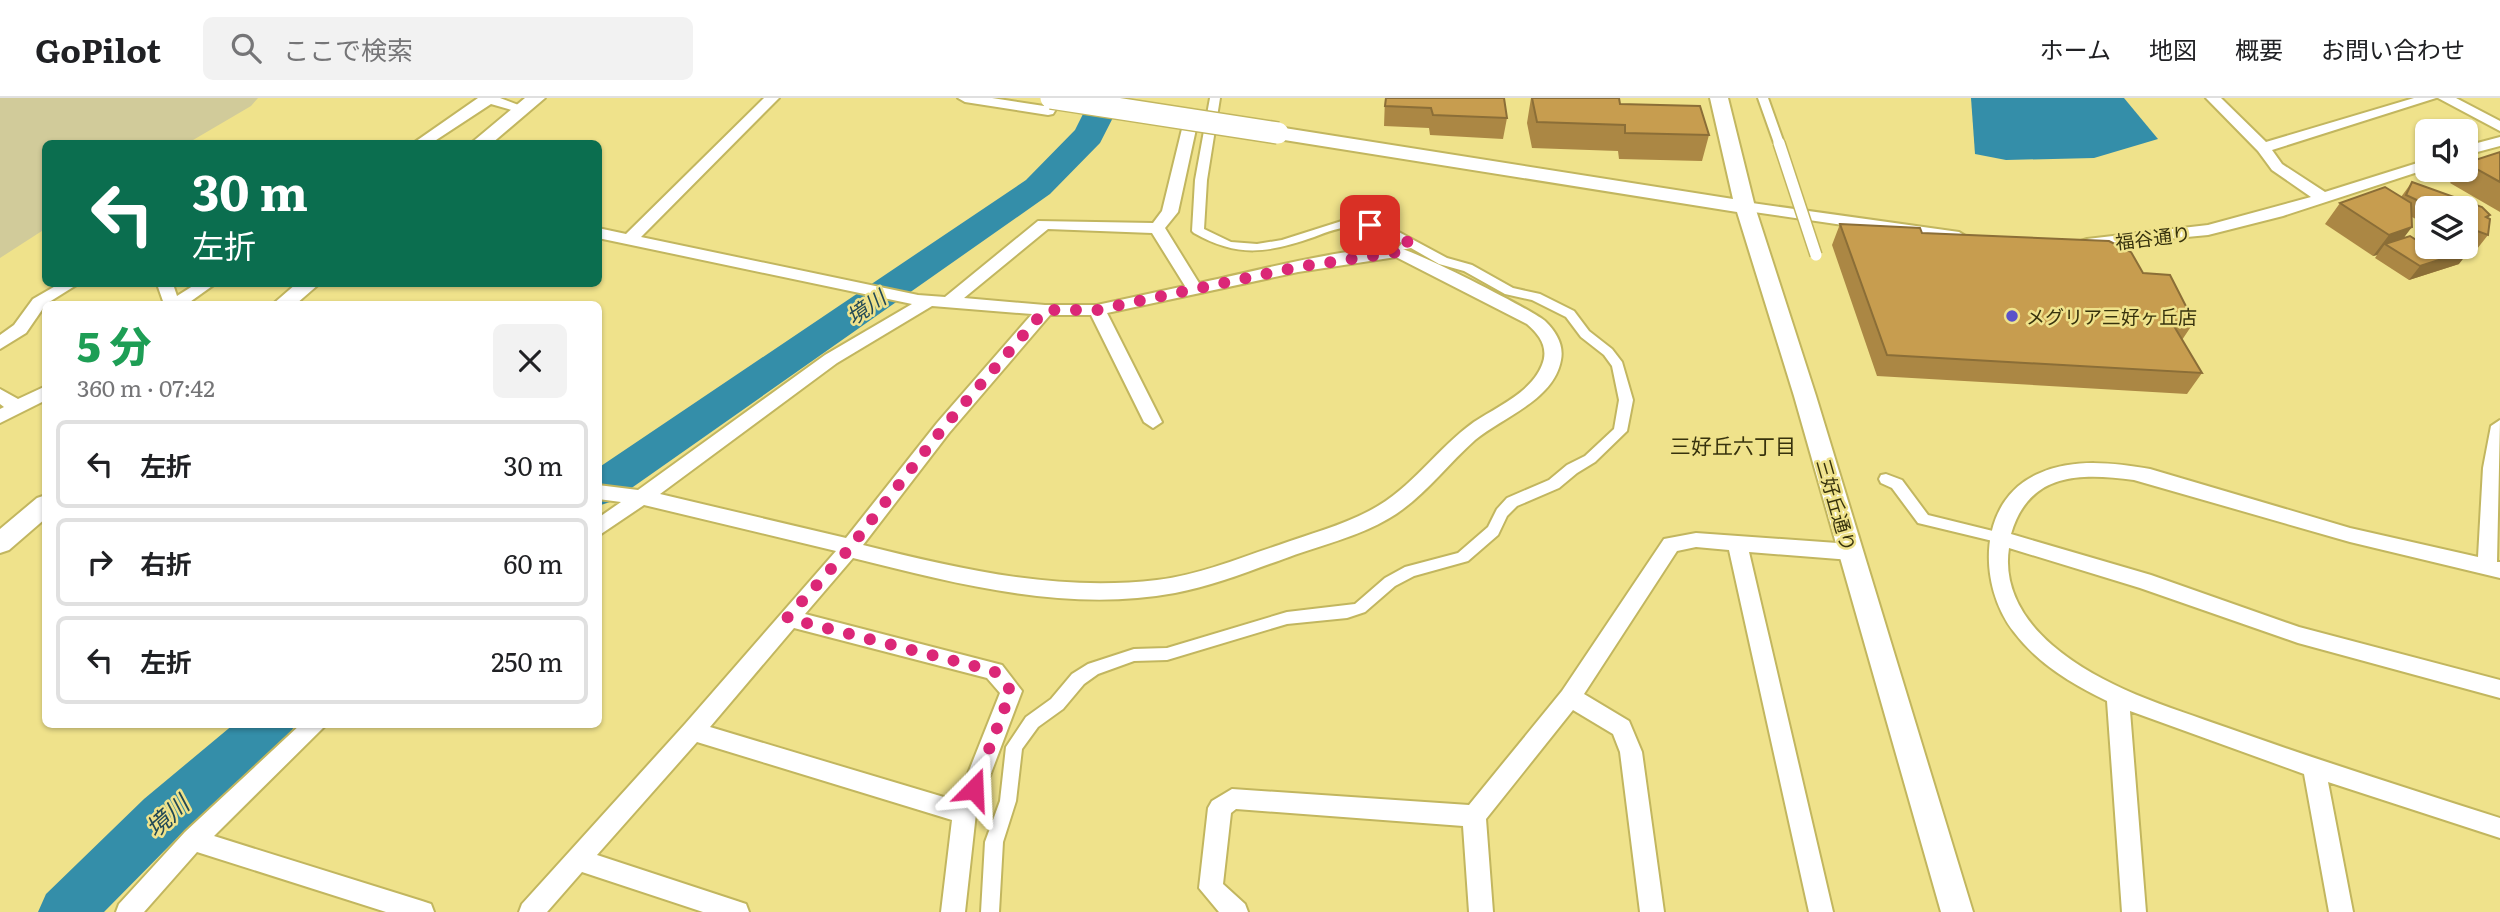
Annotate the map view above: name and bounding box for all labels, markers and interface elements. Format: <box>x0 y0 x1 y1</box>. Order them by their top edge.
search box <box>203 17 693 80</box>
text: GoPilot <box>35 24 161 73</box>
icon: search <box>227 29 265 67</box>
text: ここで検索 <box>283 29 413 68</box>
text: ホーム <box>2040 31 2111 66</box>
text: 地図 <box>2149 31 2197 66</box>
text: 概要 <box>2235 31 2283 66</box>
text: お問い合わせ <box>2321 31 2465 66</box>
map controls <box>2415 119 2478 259</box>
button: sound <box>2415 119 2478 182</box>
text: 30 m <box>192 153 308 226</box>
icon: left <box>77 168 168 259</box>
pin <box>1340 195 1400 255</box>
button: layers <box>2415 196 2478 259</box>
icon: arrive <box>1351 206 1389 244</box>
street label: 福谷通り <box>2114 218 2192 256</box>
text: 左折 <box>192 220 256 268</box>
water label: 境川 <box>839 280 893 331</box>
place label: メグリア三好ヶ丘店 <box>2026 302 2197 330</box>
marker: メグリア三好ヶ丘店 <box>2004 308 2020 324</box>
text: 5 分 <box>77 313 151 375</box>
button: close <box>493 324 567 398</box>
text: 360 m · 07:42 <box>77 370 215 404</box>
district label: 三好丘六丁目 <box>1670 429 1796 460</box>
icon: left <box>81 445 119 483</box>
text: 左折 <box>140 445 192 484</box>
text: 30 m <box>503 445 563 484</box>
street label: 三好丘通り <box>1810 455 1864 555</box>
icon: right <box>81 543 119 581</box>
text: 右折 <box>140 543 192 582</box>
text: 60 m <box>504 543 563 582</box>
icon: left <box>81 641 119 679</box>
text: 左折 <box>140 641 192 680</box>
text: 250 m <box>491 641 563 680</box>
position arrow <box>937 752 1011 826</box>
water label: 境川 <box>136 784 198 844</box>

